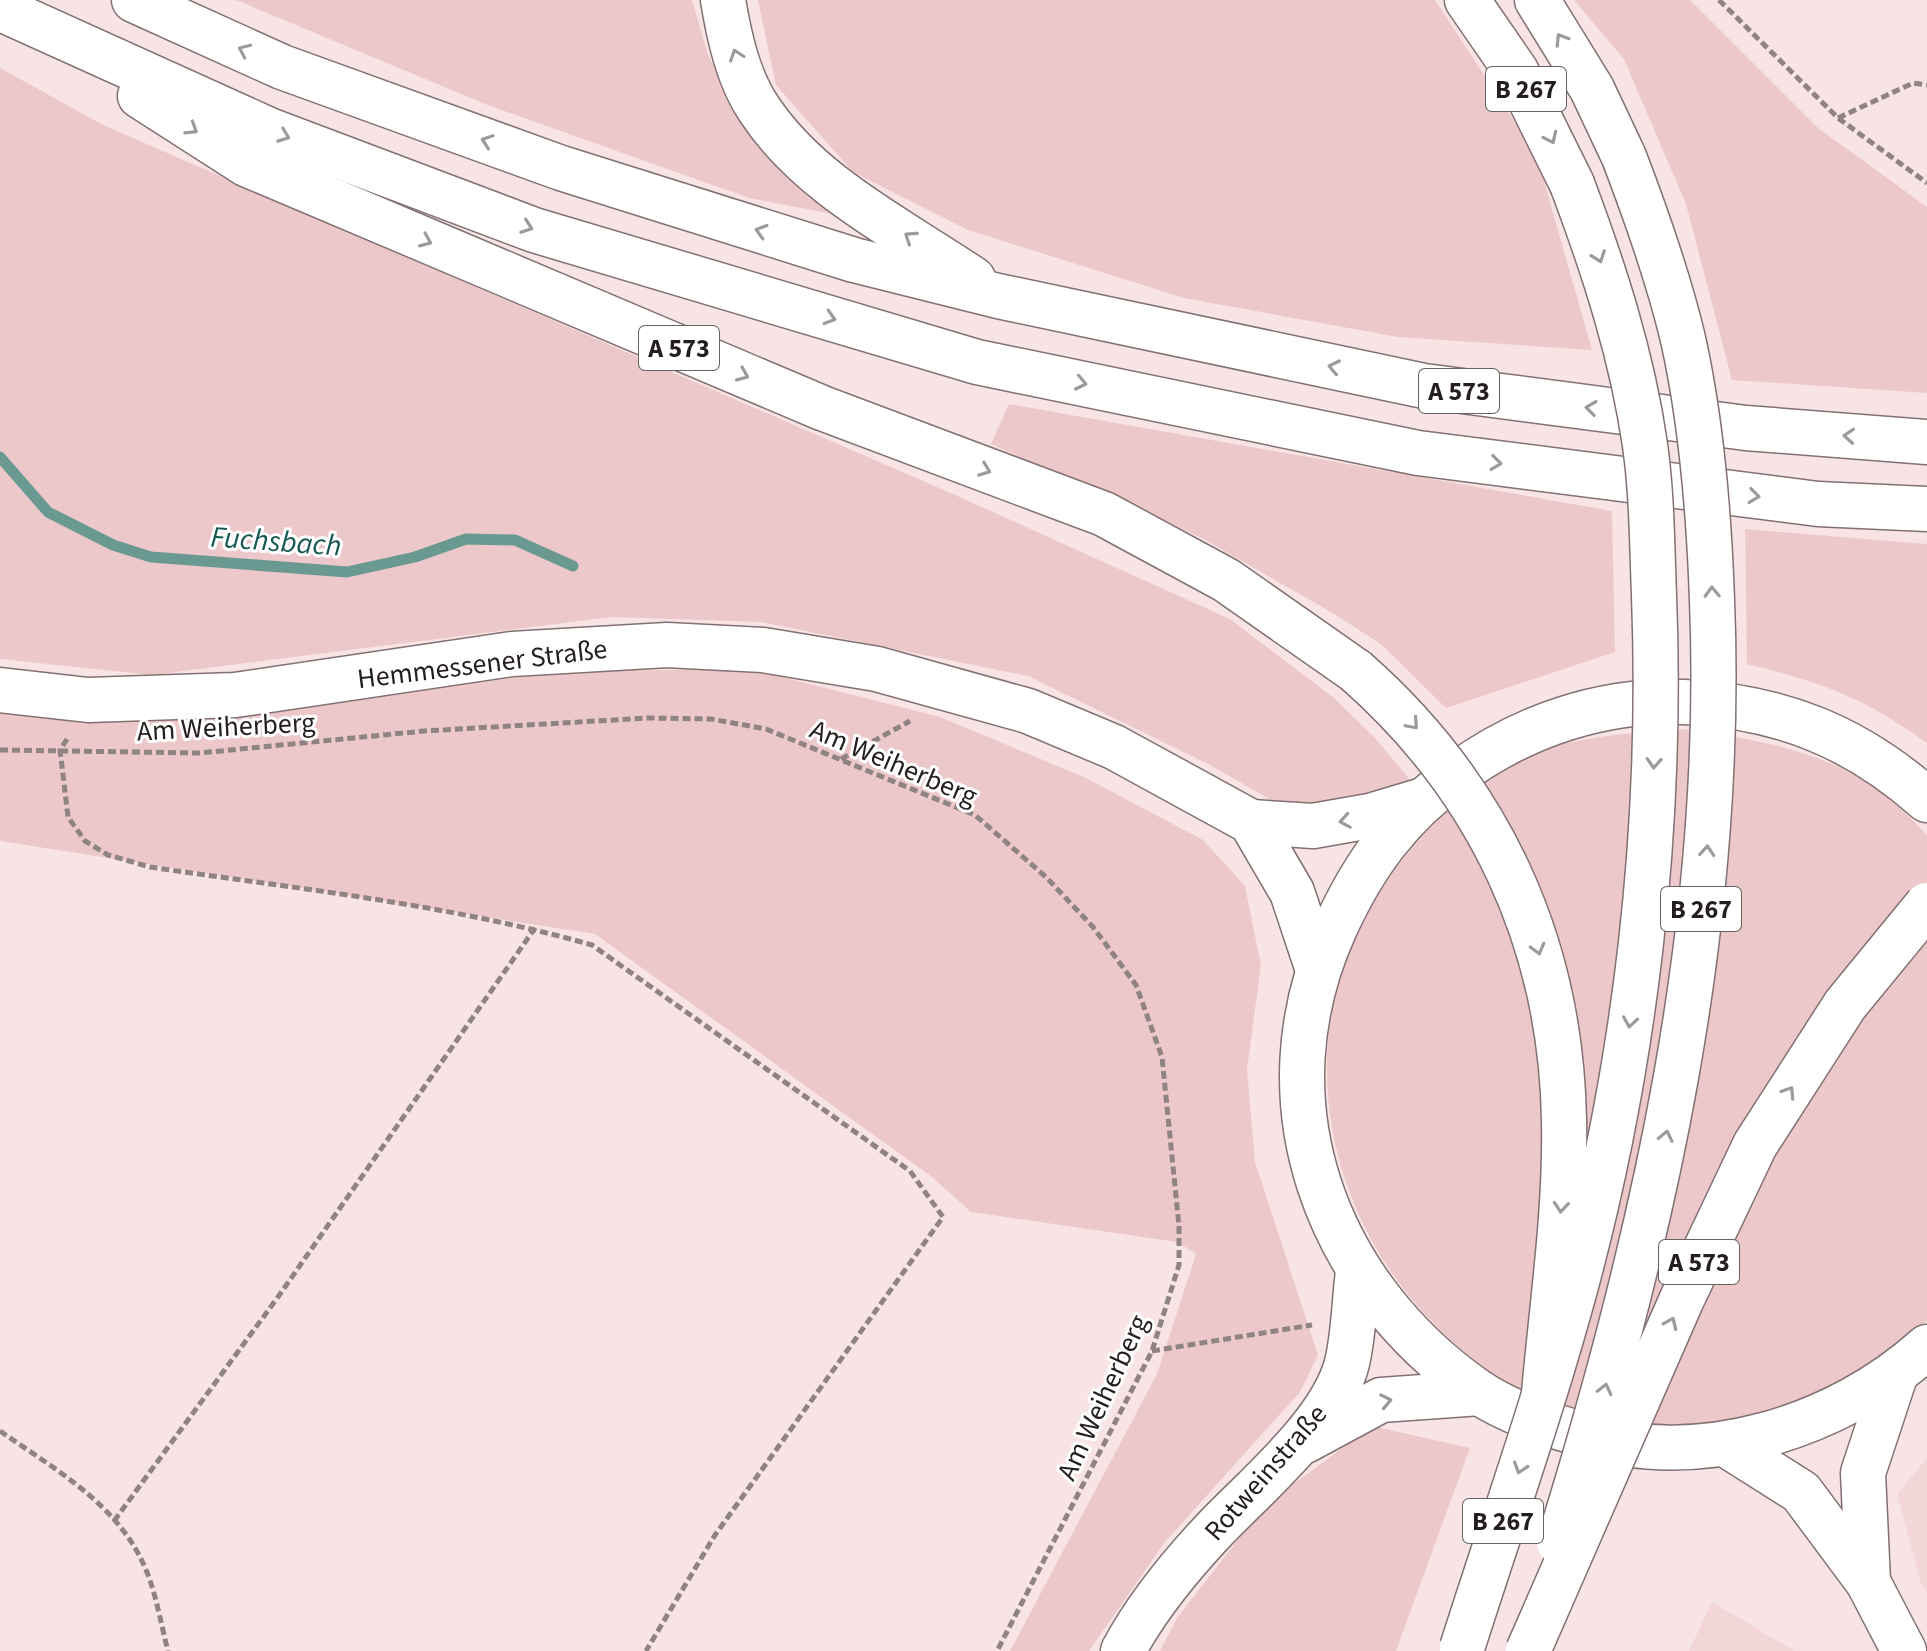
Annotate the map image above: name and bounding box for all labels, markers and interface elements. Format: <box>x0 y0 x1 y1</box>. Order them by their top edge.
one-way arrow <box>1555 33 1571 48</box>
one-way arrow <box>238 43 252 59</box>
one-way arrow <box>730 49 746 63</box>
road number: B 267 <box>1486 67 1566 111</box>
one-way arrow <box>184 120 198 135</box>
one-way arrow <box>276 126 290 143</box>
one-way arrow <box>1541 130 1557 145</box>
one-way arrow <box>481 134 495 151</box>
one-way arrow <box>519 218 533 234</box>
one-way arrow <box>754 224 768 240</box>
one-way arrow <box>904 231 918 246</box>
one-way arrow <box>418 232 432 248</box>
one-way arrow <box>1589 249 1606 263</box>
one-way arrow <box>823 309 836 325</box>
road number: A 573 <box>639 326 719 370</box>
one-way arrow <box>1328 359 1342 376</box>
one-way arrow <box>735 365 749 382</box>
road number: A 573 <box>1419 369 1499 413</box>
one-way arrow <box>1074 374 1088 391</box>
one-way arrow <box>1584 400 1598 417</box>
one-way arrow <box>1842 428 1855 445</box>
one-way arrow <box>1489 454 1503 471</box>
one-way arrow <box>977 460 991 477</box>
one-way arrow <box>1748 487 1761 504</box>
water label: Fuchsbach <box>209 515 343 568</box>
one-way arrow <box>1704 585 1721 598</box>
street label: Hemmessener Straße <box>355 629 609 699</box>
street label: Am Weiherberg <box>136 702 316 752</box>
street label: Am Weiherberg <box>804 710 984 816</box>
one-way arrow <box>1404 715 1418 729</box>
one-way arrow <box>1646 757 1663 770</box>
one-way arrow <box>1338 811 1351 828</box>
one-way arrow <box>1698 844 1715 857</box>
road number: B 267 <box>1661 887 1741 931</box>
one-way arrow <box>1528 942 1545 956</box>
one-way arrow <box>1622 1015 1639 1029</box>
one-way arrow <box>1780 1086 1795 1101</box>
one-way arrow <box>1657 1130 1674 1144</box>
one-way arrow <box>1553 1201 1570 1214</box>
road number: A 573 <box>1659 1240 1739 1284</box>
street label: Am Weiherberg <box>1047 1308 1159 1487</box>
one-way arrow <box>1661 1317 1677 1331</box>
one-way arrow <box>1595 1382 1612 1396</box>
one-way arrow <box>1380 1394 1393 1411</box>
street label: Rotweinstraße <box>1195 1395 1337 1550</box>
one-way arrow <box>1513 1460 1529 1474</box>
road number: B 267 <box>1463 1499 1543 1543</box>

